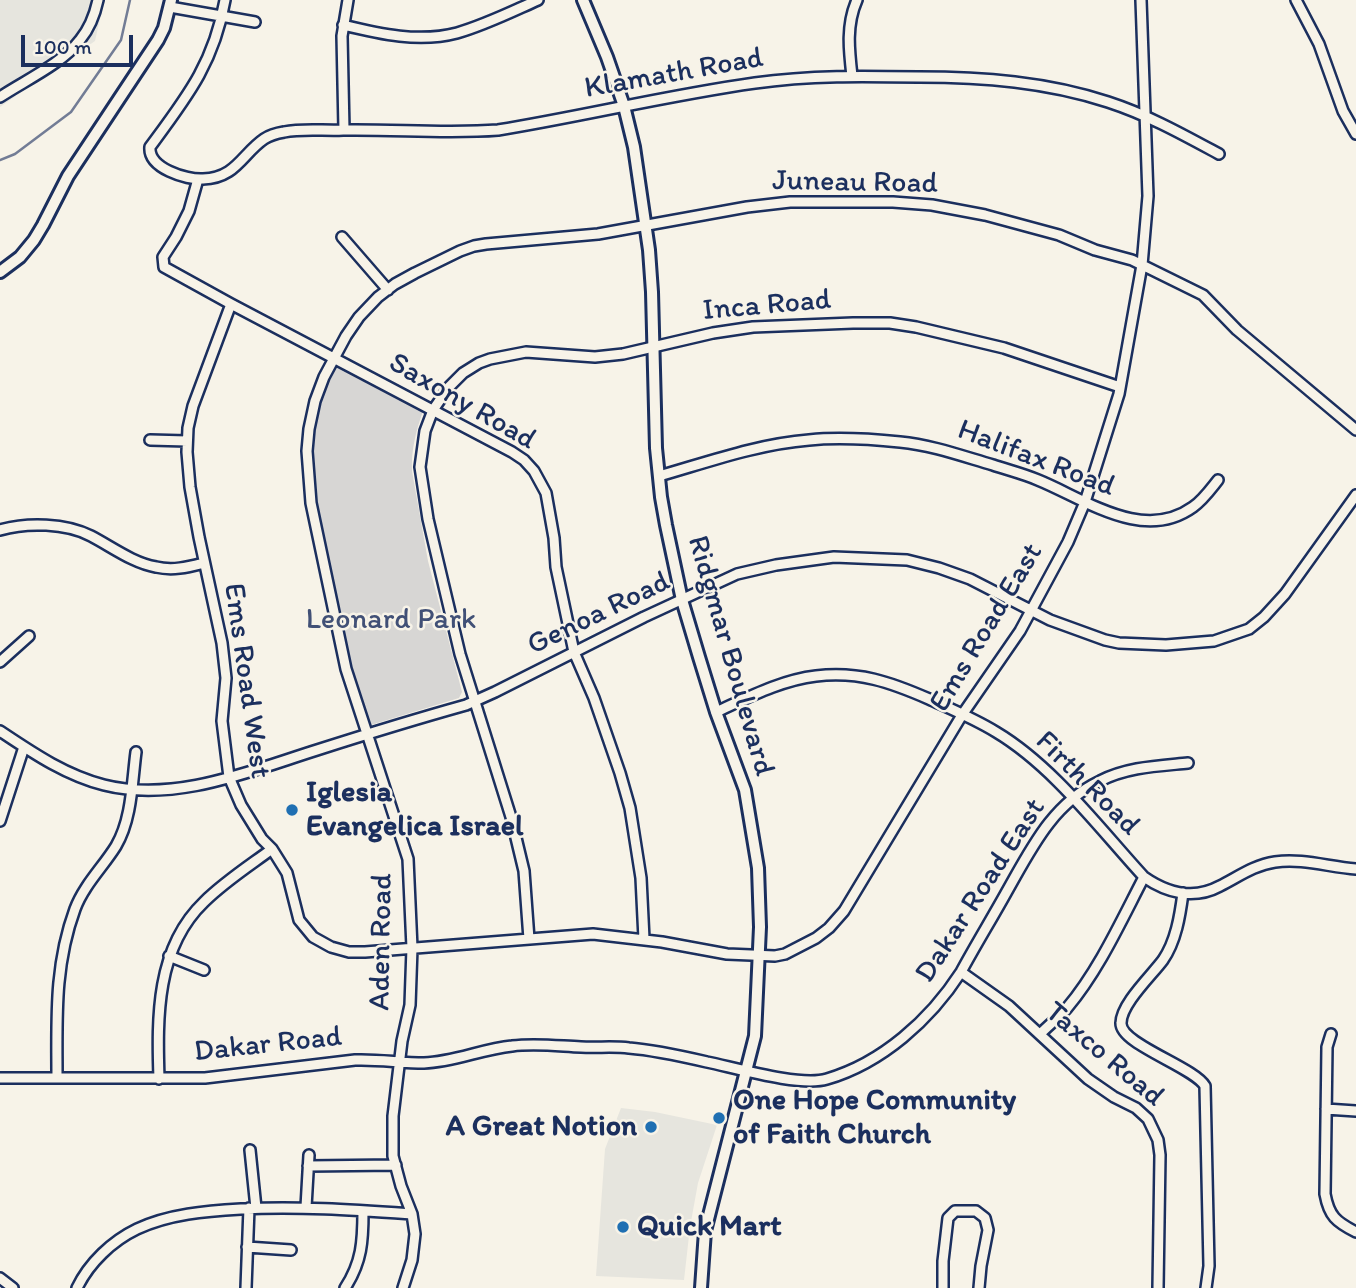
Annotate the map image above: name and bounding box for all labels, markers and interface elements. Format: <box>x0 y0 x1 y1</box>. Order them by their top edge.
scale bar <box>24 21 136 65</box>
text: 100 m <box>34 34 92 59</box>
street label: Klamath Road <box>582 41 766 107</box>
street label: Juneau Road <box>772 164 938 202</box>
street label: Inca Road <box>701 282 833 330</box>
street label: Saxony Road <box>382 345 542 459</box>
street label: Halifax Road <box>952 413 1120 505</box>
street label: Ridgmar Boulevard <box>678 532 782 780</box>
street label: Ems Road East <box>923 537 1051 719</box>
street label: Genoa Road <box>522 564 676 664</box>
street label: Ems Road West <box>214 581 278 781</box>
park label: Leonard Park <box>306 602 476 638</box>
street label: Firth Road <box>1027 724 1147 844</box>
place label: Iglesia Evangelica Israel <box>306 775 524 846</box>
street label: Dakar Road East <box>908 792 1054 990</box>
marker: Iglesia Evangelica Israel <box>284 802 300 818</box>
street label: Aden Road <box>363 873 401 1011</box>
street label: Taxco Road <box>1037 995 1171 1115</box>
street label: Dakar Road <box>192 1019 344 1071</box>
place label: One Hope Community of Faith Church <box>733 1083 1016 1154</box>
place label: A Great Notion <box>446 1109 637 1145</box>
marker: One Hope Community of Faith Church <box>711 1110 727 1126</box>
marker: A Great Notion <box>643 1119 659 1135</box>
place label: Quick Mart <box>637 1209 781 1245</box>
marker: Quick Mart <box>615 1219 631 1235</box>

